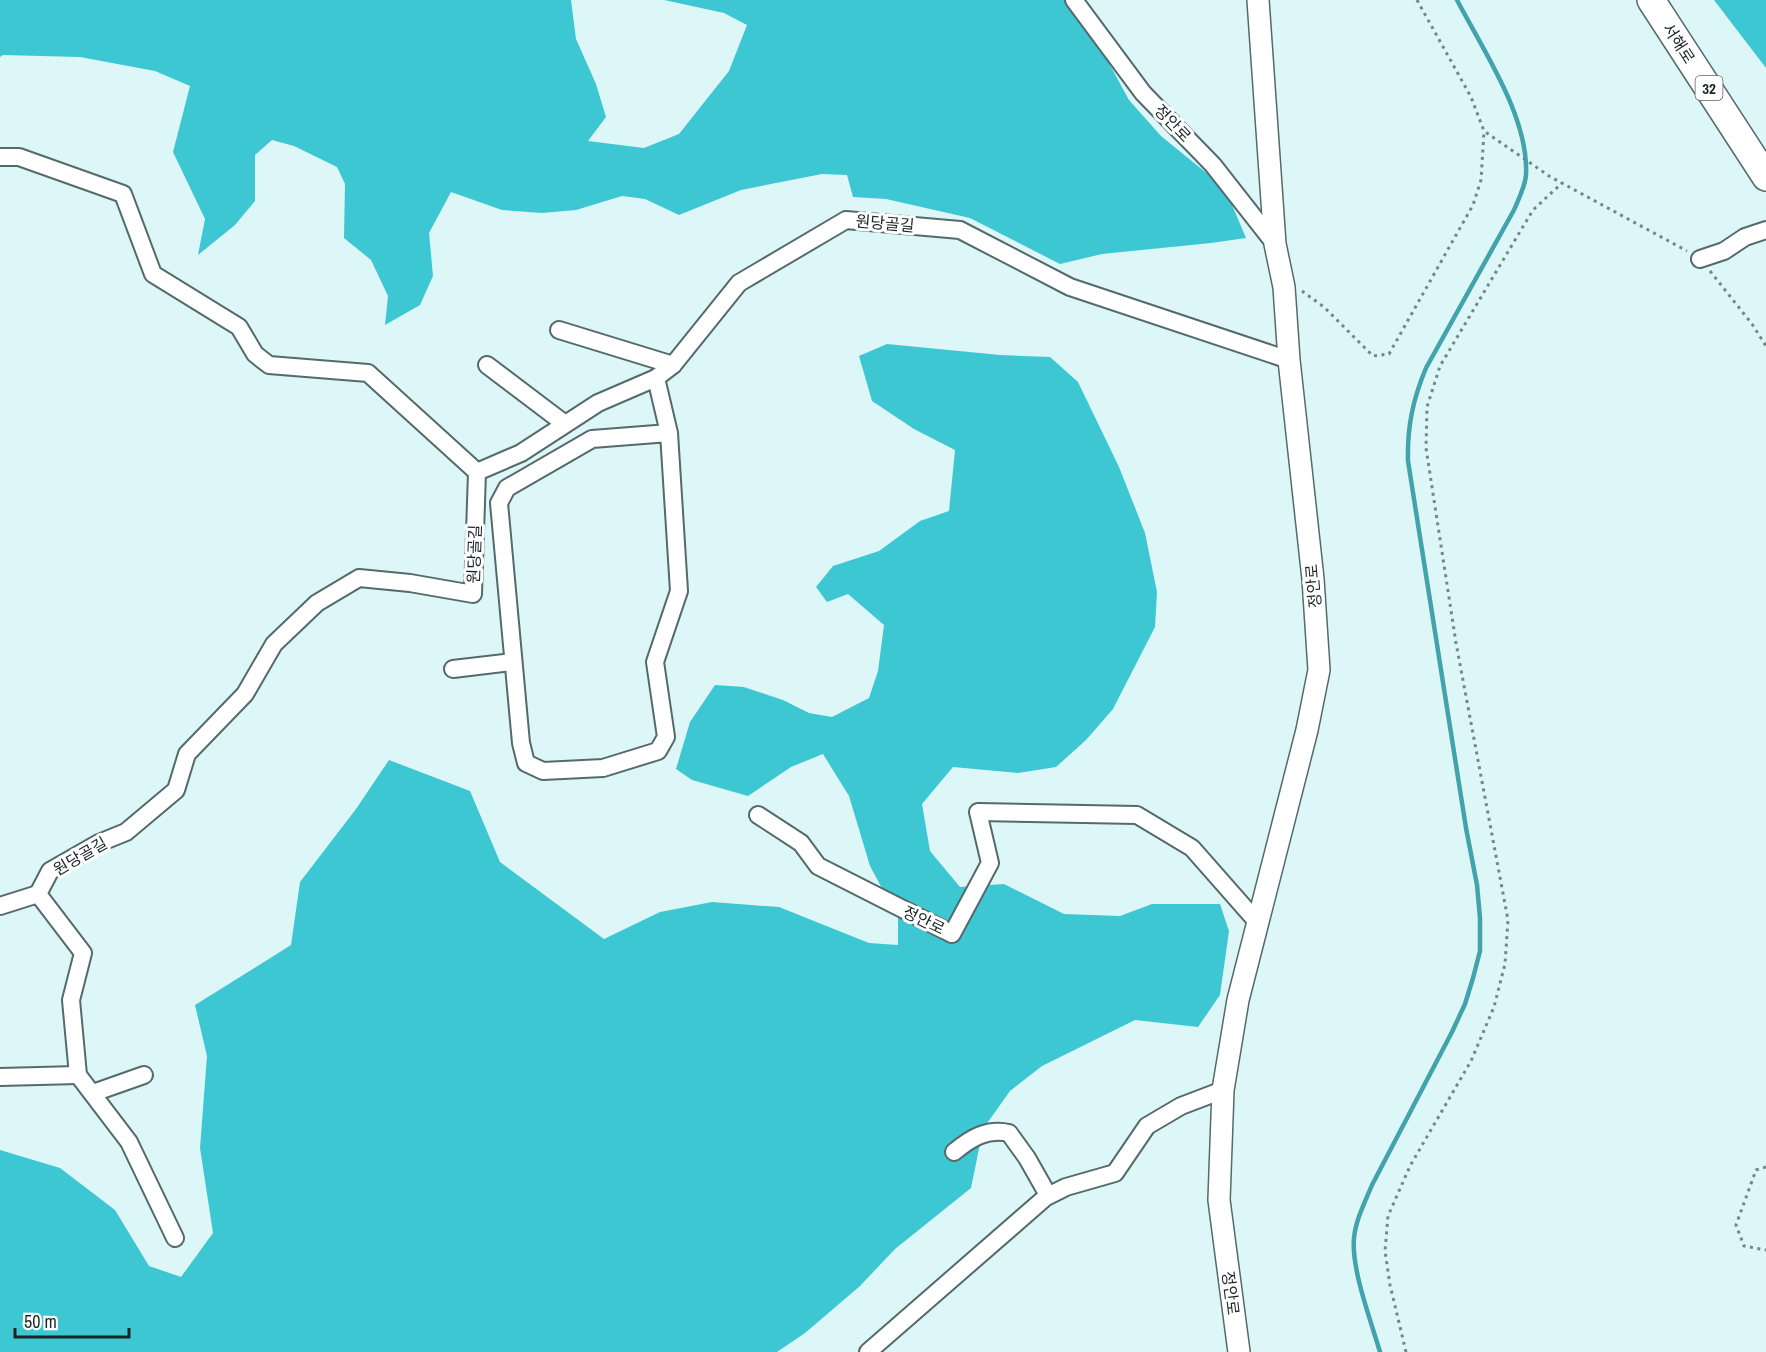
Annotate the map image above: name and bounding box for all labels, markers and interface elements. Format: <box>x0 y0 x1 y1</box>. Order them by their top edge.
street label: 서해로 <box>1658 18 1700 68</box>
road number: 32 <box>1696 76 1722 100</box>
street label: 정안로 <box>1150 99 1196 147</box>
street label: 원당골길 <box>855 209 915 237</box>
street label: 원당골길 <box>462 524 486 584</box>
street label: 정안로 <box>1300 563 1326 609</box>
street label: 원당골길 <box>49 832 111 880</box>
street label: 정안로 <box>899 900 949 940</box>
street label: 정안로 <box>1217 1270 1245 1317</box>
scale bar <box>15 1301 129 1339</box>
text: 50 m <box>24 1309 57 1334</box>

